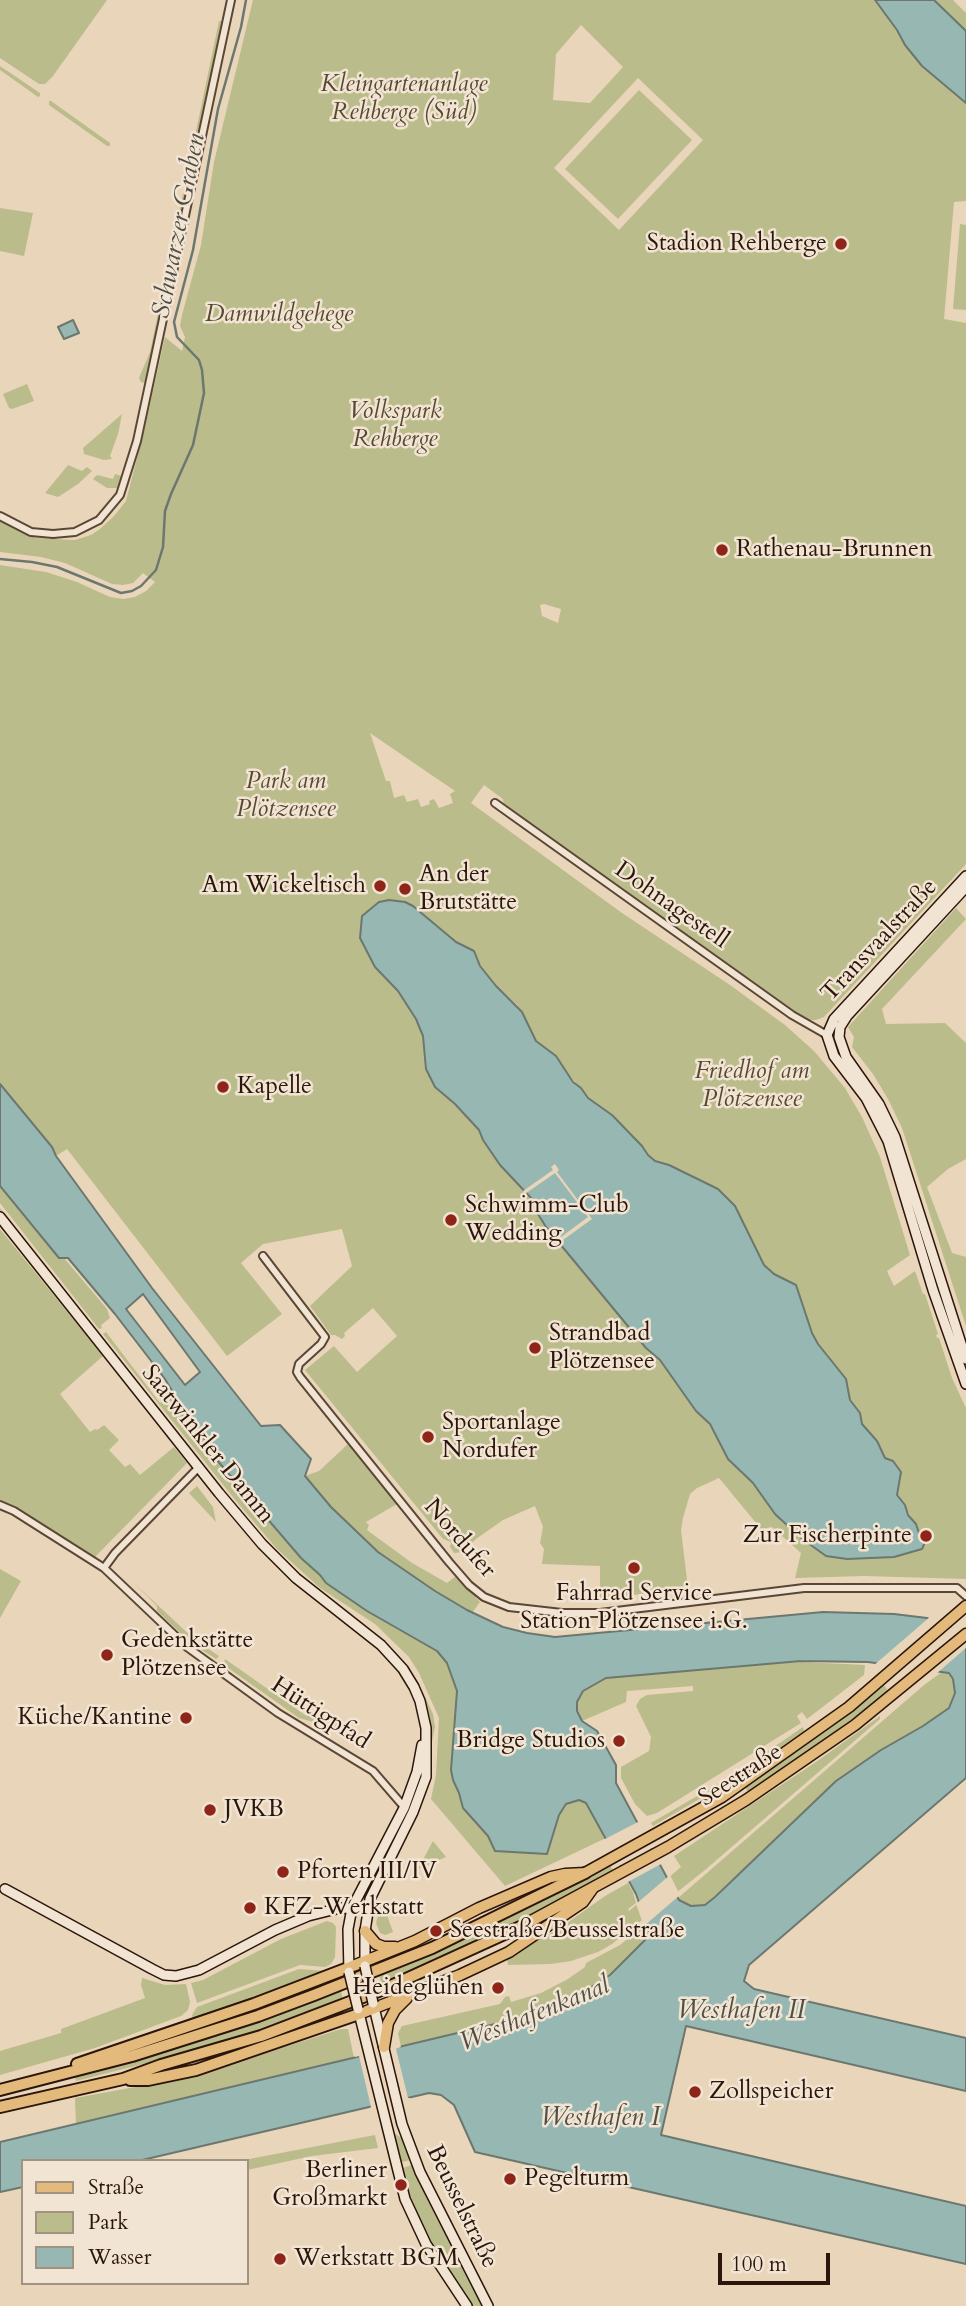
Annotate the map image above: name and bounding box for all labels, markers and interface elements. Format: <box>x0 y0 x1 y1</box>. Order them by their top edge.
park label: Kleingartenanlage Rehberge (Süd) <box>320 71 488 127</box>
water label: Schwarzer Graben <box>147 131 213 321</box>
place label: Stadion Rehberge <box>647 230 827 258</box>
marker: Stadion Rehberge <box>833 236 849 252</box>
park label: Damwildgehege <box>205 301 353 329</box>
park label: Volkspark Rehberge <box>349 398 442 454</box>
place label: Rathenau-Brunnen <box>736 536 933 564</box>
marker: Rathenau-Brunnen <box>714 542 730 558</box>
park label: Park am Plötzensee <box>236 768 336 824</box>
street label: Dohnagestell <box>608 856 734 956</box>
place label: An der Brutstätte <box>419 861 517 917</box>
place label: Am Wickeltisch <box>202 872 366 900</box>
street label: Transvaalstraße <box>816 874 944 1008</box>
marker: Am Wickeltisch <box>372 878 388 894</box>
marker: An der Brutstätte <box>397 881 413 897</box>
park label: Friedhof am Plötzensee <box>695 1058 809 1114</box>
place label: Kapelle <box>237 1073 312 1101</box>
marker: Kapelle <box>215 1079 231 1095</box>
place label: Schwimm-Club Wedding <box>465 1192 629 1248</box>
marker: Schwimm-Club Wedding <box>443 1212 459 1228</box>
place label: Strandbad Plötzensee <box>549 1320 655 1376</box>
marker: Strandbad Plötzensee <box>527 1340 543 1356</box>
street label: Saatwinkler Damm <box>134 1360 280 1530</box>
place label: Sportanlage Nordufer <box>442 1409 561 1465</box>
marker: Sportanlage Nordufer <box>420 1429 436 1445</box>
street label: Nordufer <box>417 1494 501 1584</box>
place label: Zur Fischerpinte <box>743 1522 912 1550</box>
marker: Zur Fischerpinte <box>918 1528 934 1544</box>
marker: Fahrrad Service Station Plötzensee i.G. <box>626 1560 642 1576</box>
place label: Fahrrad Service Station Plötzensee i.G. <box>520 1580 748 1636</box>
place label: Gedenkstätte Plötzensee <box>121 1627 253 1683</box>
marker: Gedenkstätte Plötzensee <box>99 1647 115 1663</box>
street label: Hüttigpfad <box>265 1671 375 1757</box>
place label: Küche/Kantine <box>17 1704 172 1732</box>
marker: Küche/Kantine <box>178 1710 194 1726</box>
place label: Bridge Studios <box>456 1727 605 1755</box>
marker: Bridge Studios <box>611 1733 627 1749</box>
street label: Seestraße <box>694 1738 788 1814</box>
place label: JVKB <box>224 1796 284 1824</box>
marker: JVKB <box>202 1802 218 1818</box>
place label: Pforten III/IV <box>297 1858 437 1886</box>
marker: Pforten III/IV <box>275 1864 291 1880</box>
place label: KFZ-Werkstatt <box>264 1894 423 1922</box>
marker: KFZ-Werkstatt <box>242 1900 258 1916</box>
place label: Seestraße/Beusselstraße <box>450 1917 685 1945</box>
marker: Seestraße/Beusselstraße <box>428 1923 444 1939</box>
water label: Westhafenkanal <box>455 1971 615 2059</box>
place label: Heideglühen <box>352 1974 484 2002</box>
marker: Heideglühen <box>490 1980 506 1996</box>
water label: Westhafen II <box>677 1996 805 2028</box>
place label: Zollspeicher <box>709 2078 834 2106</box>
marker: Zollspeicher <box>687 2084 703 2100</box>
water label: Westhafen I <box>541 2103 659 2135</box>
street label: Beusselstraße <box>419 2141 503 2273</box>
place label: Berliner Großmarkt <box>272 2157 387 2213</box>
legend <box>21 2159 248 2285</box>
place label: Pegelturm <box>524 2165 629 2193</box>
marker: Pegelturm <box>502 2171 518 2187</box>
text: Straße <box>88 2173 144 2202</box>
marker: Berliner Großmarkt <box>393 2177 409 2193</box>
text: Park <box>88 2208 128 2237</box>
scale bar <box>721 2240 833 2284</box>
text: Wasser <box>88 2243 152 2272</box>
place label: Werkstatt BGM <box>294 2245 459 2273</box>
text: 100 m <box>731 2250 787 2279</box>
marker: Werkstatt BGM <box>272 2251 288 2267</box>

